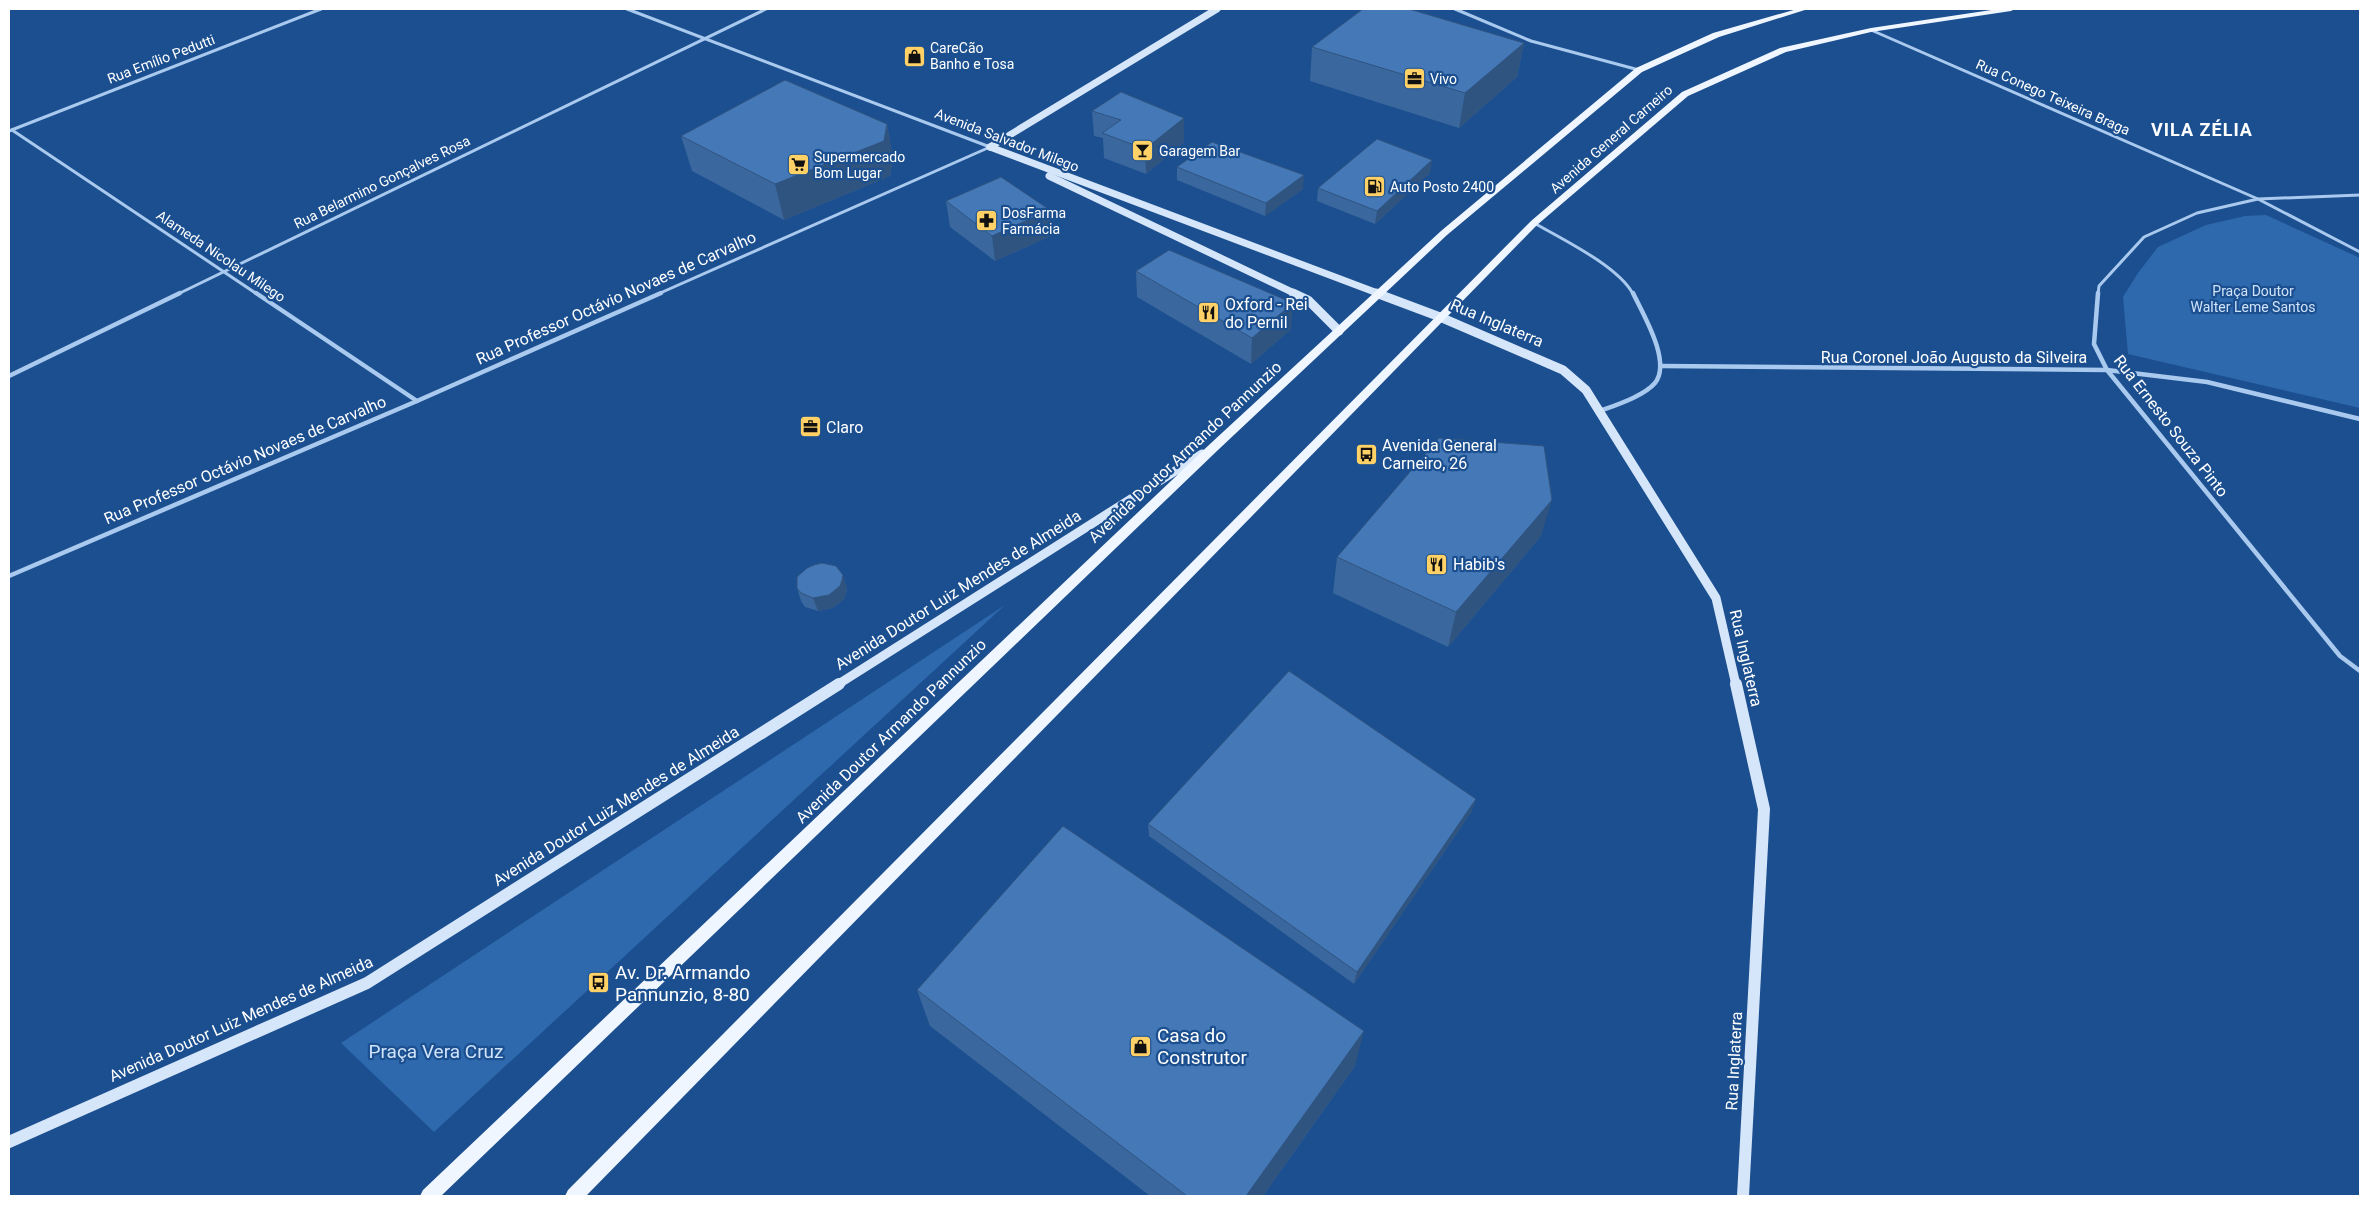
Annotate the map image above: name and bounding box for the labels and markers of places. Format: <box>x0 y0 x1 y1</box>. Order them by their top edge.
place label: CareCão Banho e Tosa <box>930 40 1014 72</box>
shop icon: CareCão Banho e Tosa <box>902 44 926 68</box>
office icon: Vivo <box>1402 67 1426 91</box>
place label: Vivo <box>1430 71 1457 87</box>
bar icon: Garagem Bar <box>1131 139 1155 163</box>
place label: Garagem Bar <box>1159 143 1241 159</box>
place label: Supermercado Bom Lugar <box>814 149 905 181</box>
supermarket icon: Supermercado Bom Lugar <box>786 153 810 177</box>
fuel station icon: Auto Posto 2400 <box>1362 175 1386 199</box>
place label: Auto Posto 2400 <box>1390 179 1494 195</box>
place label: DosFarma Farmácia <box>1002 205 1066 237</box>
pharmacy icon: DosFarma Farmácia <box>974 209 998 233</box>
place label: Oxford - Rei do Pernil <box>1225 295 1308 332</box>
restaurant icon: Oxford - Rei do Pernil <box>1197 301 1221 325</box>
office icon: Claro <box>798 415 822 439</box>
place label: Claro <box>826 418 863 437</box>
place label: Avenida General Carneiro, 26 <box>1382 436 1497 473</box>
bus stop icon: Avenida General Carneiro, 26 <box>1354 442 1378 466</box>
restaurant icon: Habib's <box>1425 552 1449 576</box>
place label: Habib's <box>1453 555 1505 574</box>
place label: Av. Dr. Armando Pannunzio, 8-80 <box>615 961 750 1006</box>
bus stop icon: Av. Dr. Armando Pannunzio, 8-80 <box>587 971 611 995</box>
place label: Casa do Construtor <box>1157 1024 1247 1069</box>
shop icon: Casa do Construtor <box>1129 1034 1153 1058</box>

